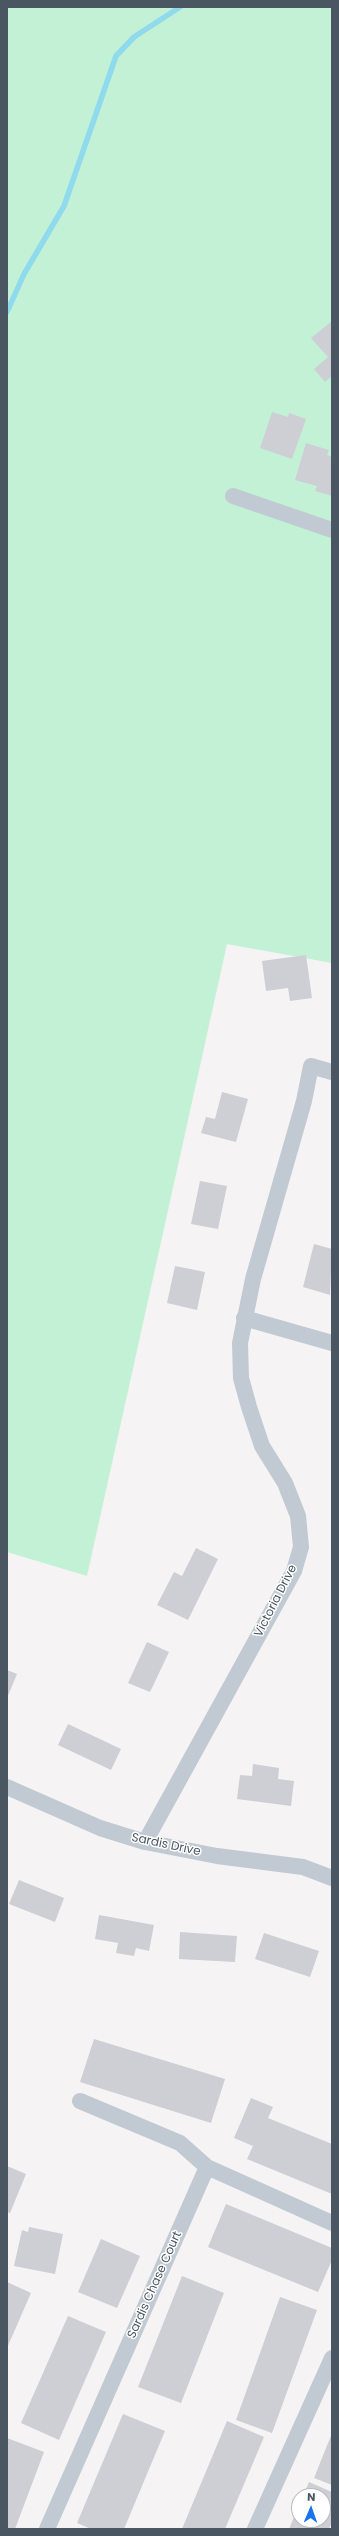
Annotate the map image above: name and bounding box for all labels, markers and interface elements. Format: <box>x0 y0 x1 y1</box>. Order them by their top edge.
street label: Victoria Drive <box>252 1562 300 1640</box>
street label: Sardis Drive <box>130 1831 202 1859</box>
street label: Sardis Chase Court <box>125 2229 185 2341</box>
north arrow <box>291 2488 331 2528</box>
text: N <box>307 2489 316 2505</box>

